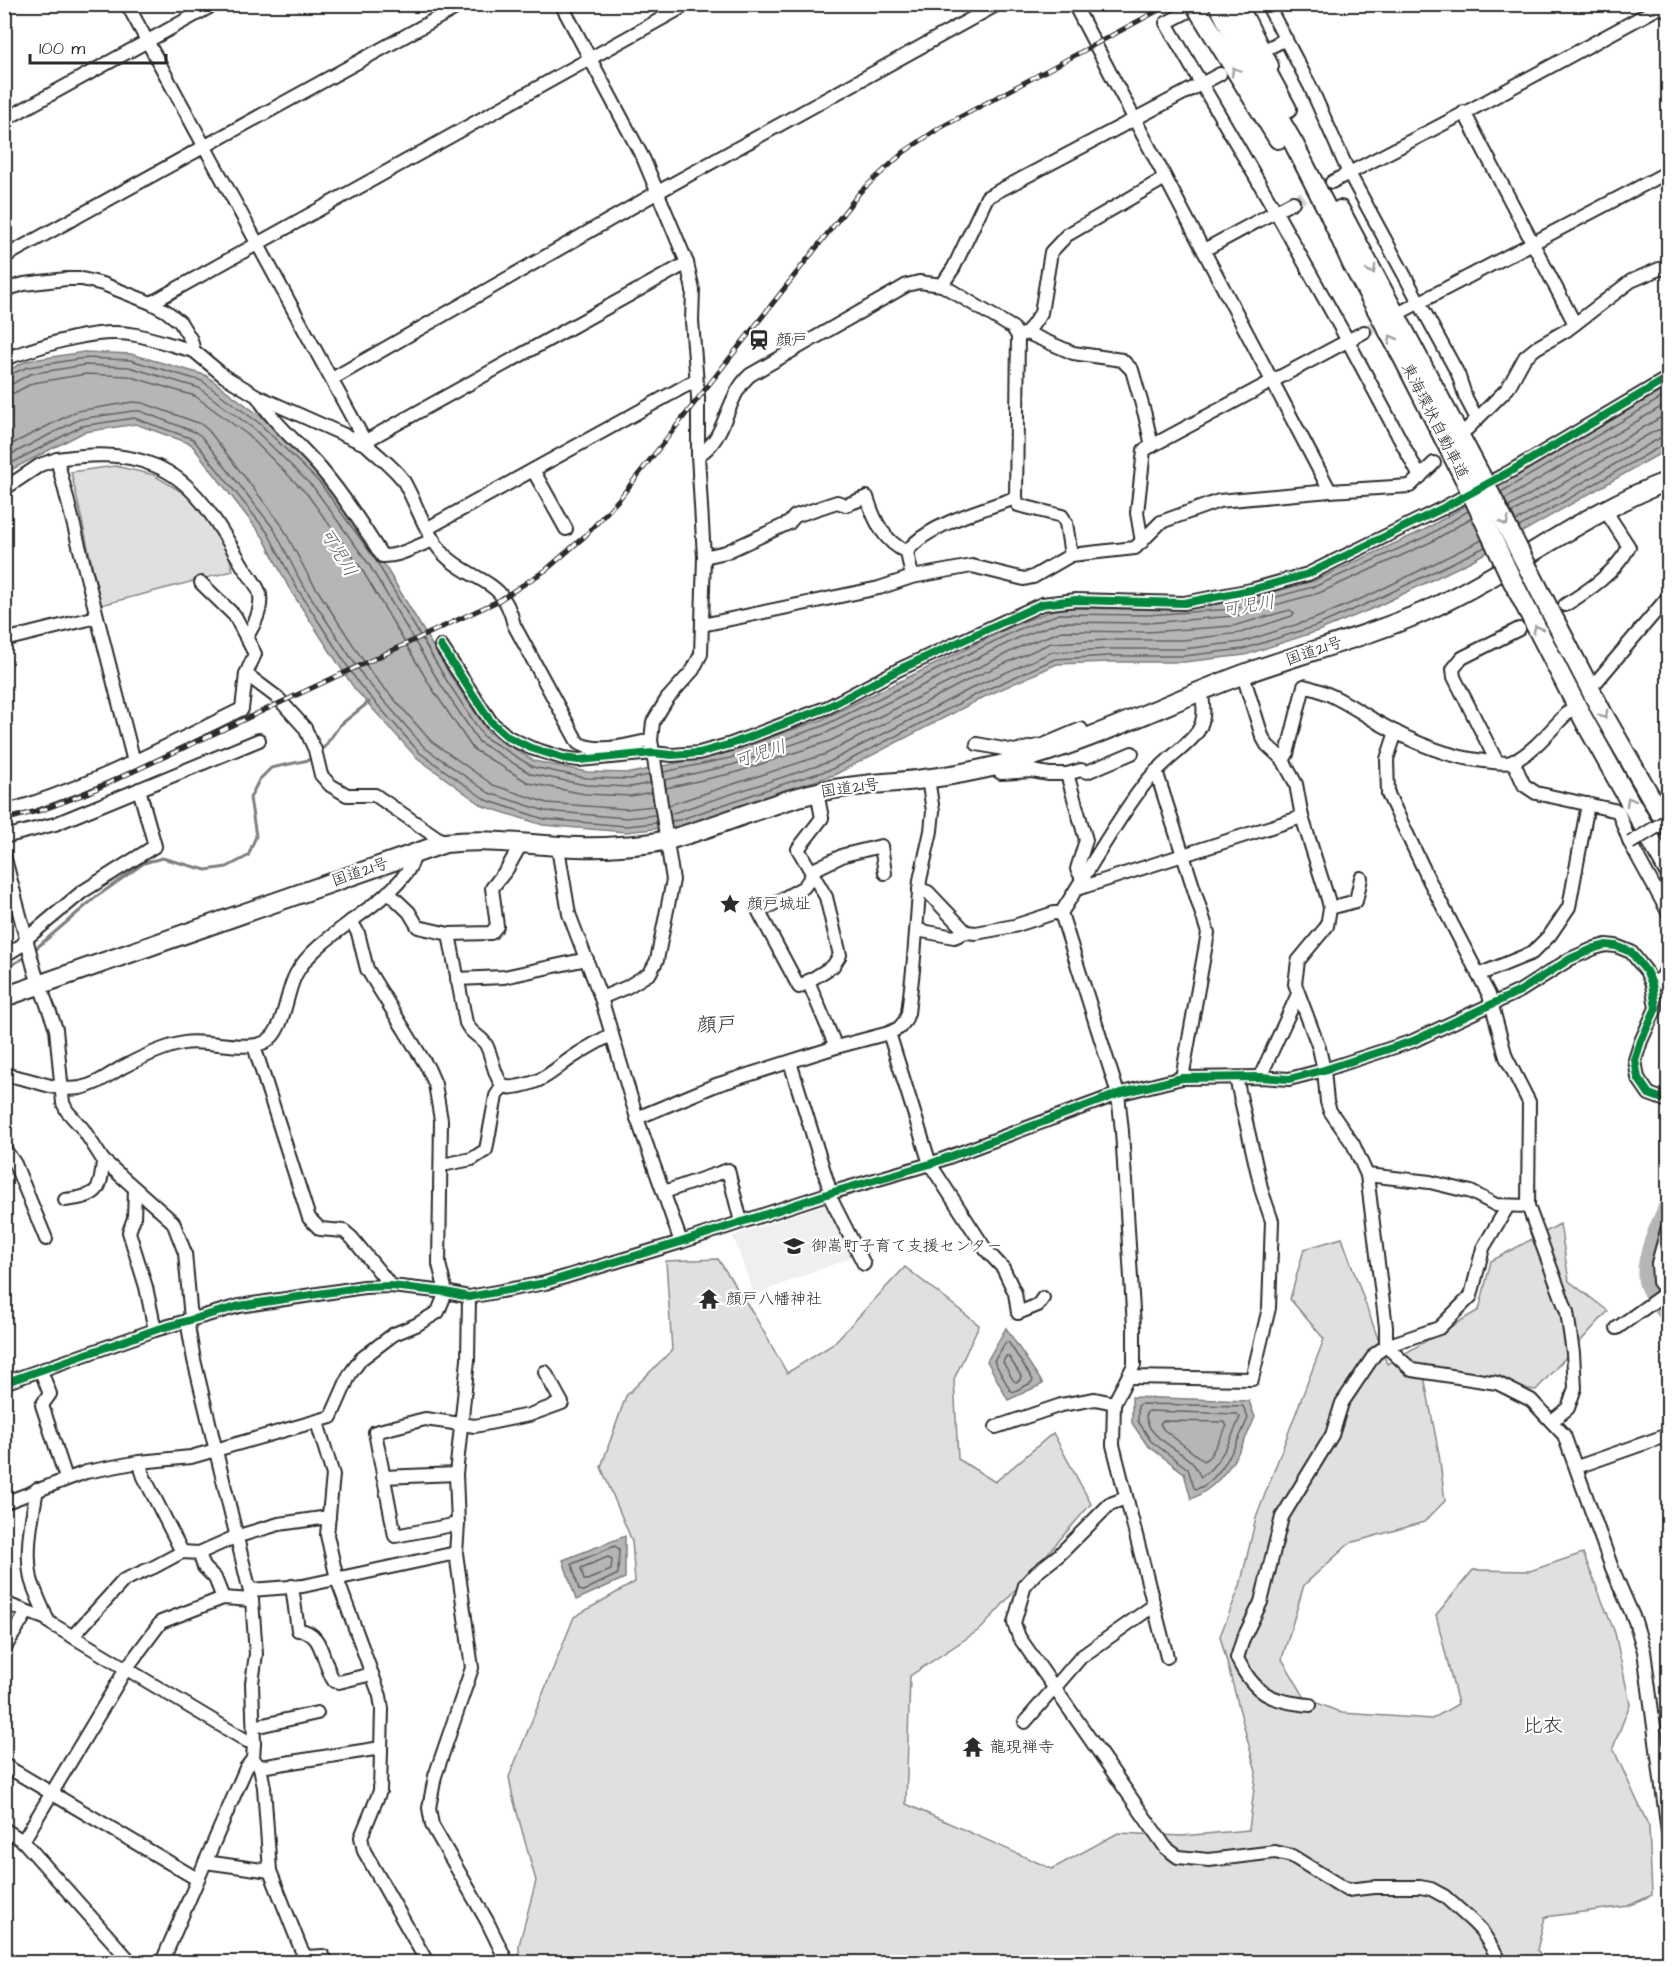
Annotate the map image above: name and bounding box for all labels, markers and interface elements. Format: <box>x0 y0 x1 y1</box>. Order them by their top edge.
scale bar <box>30 27 166 65</box>
text: 100 m <box>39 36 85 61</box>
one-way arrow <box>1230 67 1242 77</box>
one-way arrow <box>1365 264 1376 274</box>
station icon: 顔戸 <box>747 328 771 352</box>
place label: 顔戸 <box>776 329 808 351</box>
one-way arrow <box>1388 335 1399 345</box>
street label: 東海環状自動車道 <box>1396 359 1474 483</box>
one-way arrow <box>1497 516 1509 527</box>
water label: 可児川 <box>313 522 363 582</box>
water label: 可児川 <box>1219 589 1277 623</box>
one-way arrow <box>1533 625 1544 635</box>
street label: 国道21号 <box>1282 631 1346 671</box>
one-way arrow <box>1597 709 1608 719</box>
water label: 可児川 <box>730 734 790 774</box>
street label: 国道21号 <box>819 773 881 803</box>
one-way arrow <box>1626 796 1637 807</box>
street label: 国道21号 <box>328 852 392 892</box>
place icon: 顔戸城址 <box>718 892 742 916</box>
place label: 顔戸城址 <box>747 893 811 915</box>
district label: 顔戸 <box>697 1011 737 1039</box>
school or university icon: 御嵩町子育て支援センター <box>782 1234 806 1258</box>
place label: 御嵩町子育て支援センター <box>811 1235 1002 1257</box>
temple icon: 顔戸八幡神社 <box>697 1287 721 1311</box>
place label: 顔戸八幡神社 <box>726 1288 822 1310</box>
district label: 比衣 <box>1523 1712 1563 1740</box>
temple icon: 龍現禅寺 <box>961 1735 985 1759</box>
place label: 龍現禅寺 <box>990 1736 1054 1758</box>

